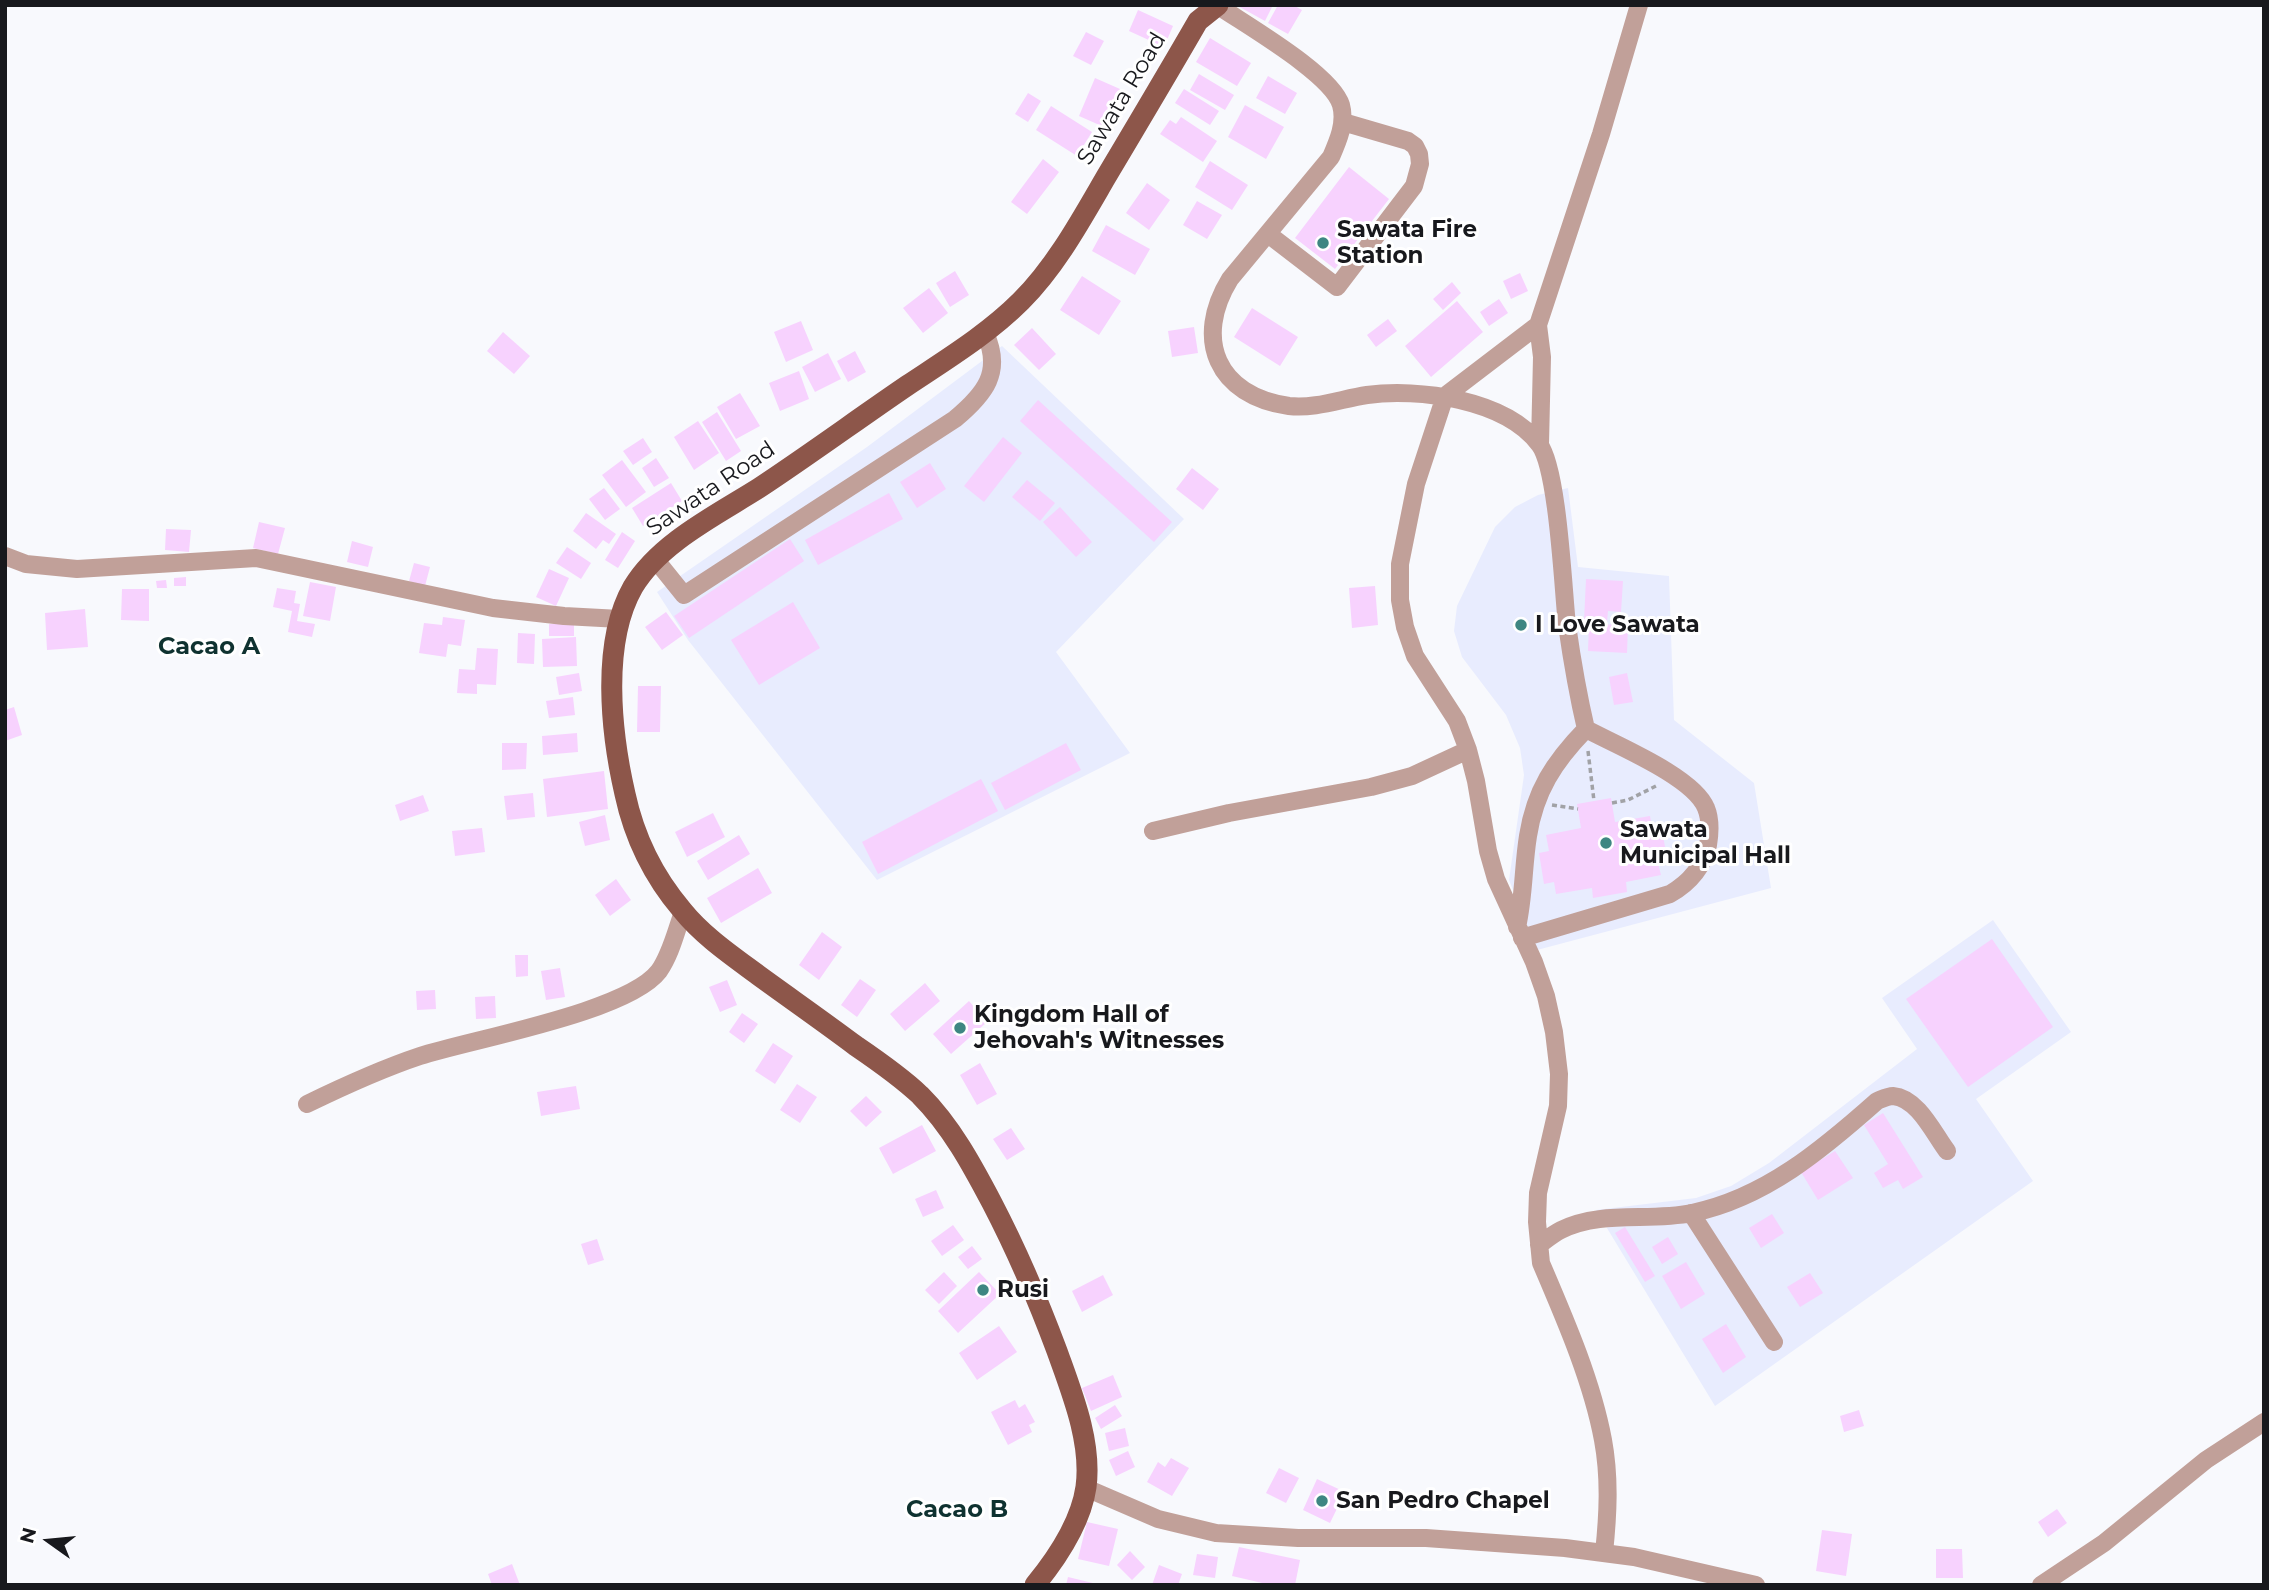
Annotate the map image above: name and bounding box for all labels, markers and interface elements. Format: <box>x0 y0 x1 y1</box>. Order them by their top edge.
street label: Sawata Road <box>1072 28 1172 170</box>
place label: Sawata Fire Station <box>1337 216 1477 270</box>
marker: Sawata Fire Station <box>1315 235 1331 251</box>
street label: Sawata Road <box>641 436 781 542</box>
place label: I Love Sawata <box>1535 611 1700 639</box>
marker: I Love Sawata <box>1513 617 1529 633</box>
district label: Cacao A <box>158 633 260 661</box>
place label: Sawata Municipal Hall <box>1620 816 1791 870</box>
marker: Sawata Municipal Hall <box>1598 835 1614 851</box>
place label: Kingdom Hall of Jehovah's Witnesses <box>974 1001 1224 1055</box>
marker: Kingdom Hall of Jehovah's Witnesses <box>952 1020 968 1036</box>
place label: Rusi <box>997 1276 1049 1304</box>
marker: Rusi <box>975 1282 991 1298</box>
place label: San Pedro Chapel <box>1336 1487 1550 1515</box>
marker: San Pedro Chapel <box>1314 1493 1330 1509</box>
district label: Cacao B <box>906 1496 1008 1524</box>
north arrow <box>14 1506 84 1576</box>
text: N <box>15 1525 41 1546</box>

